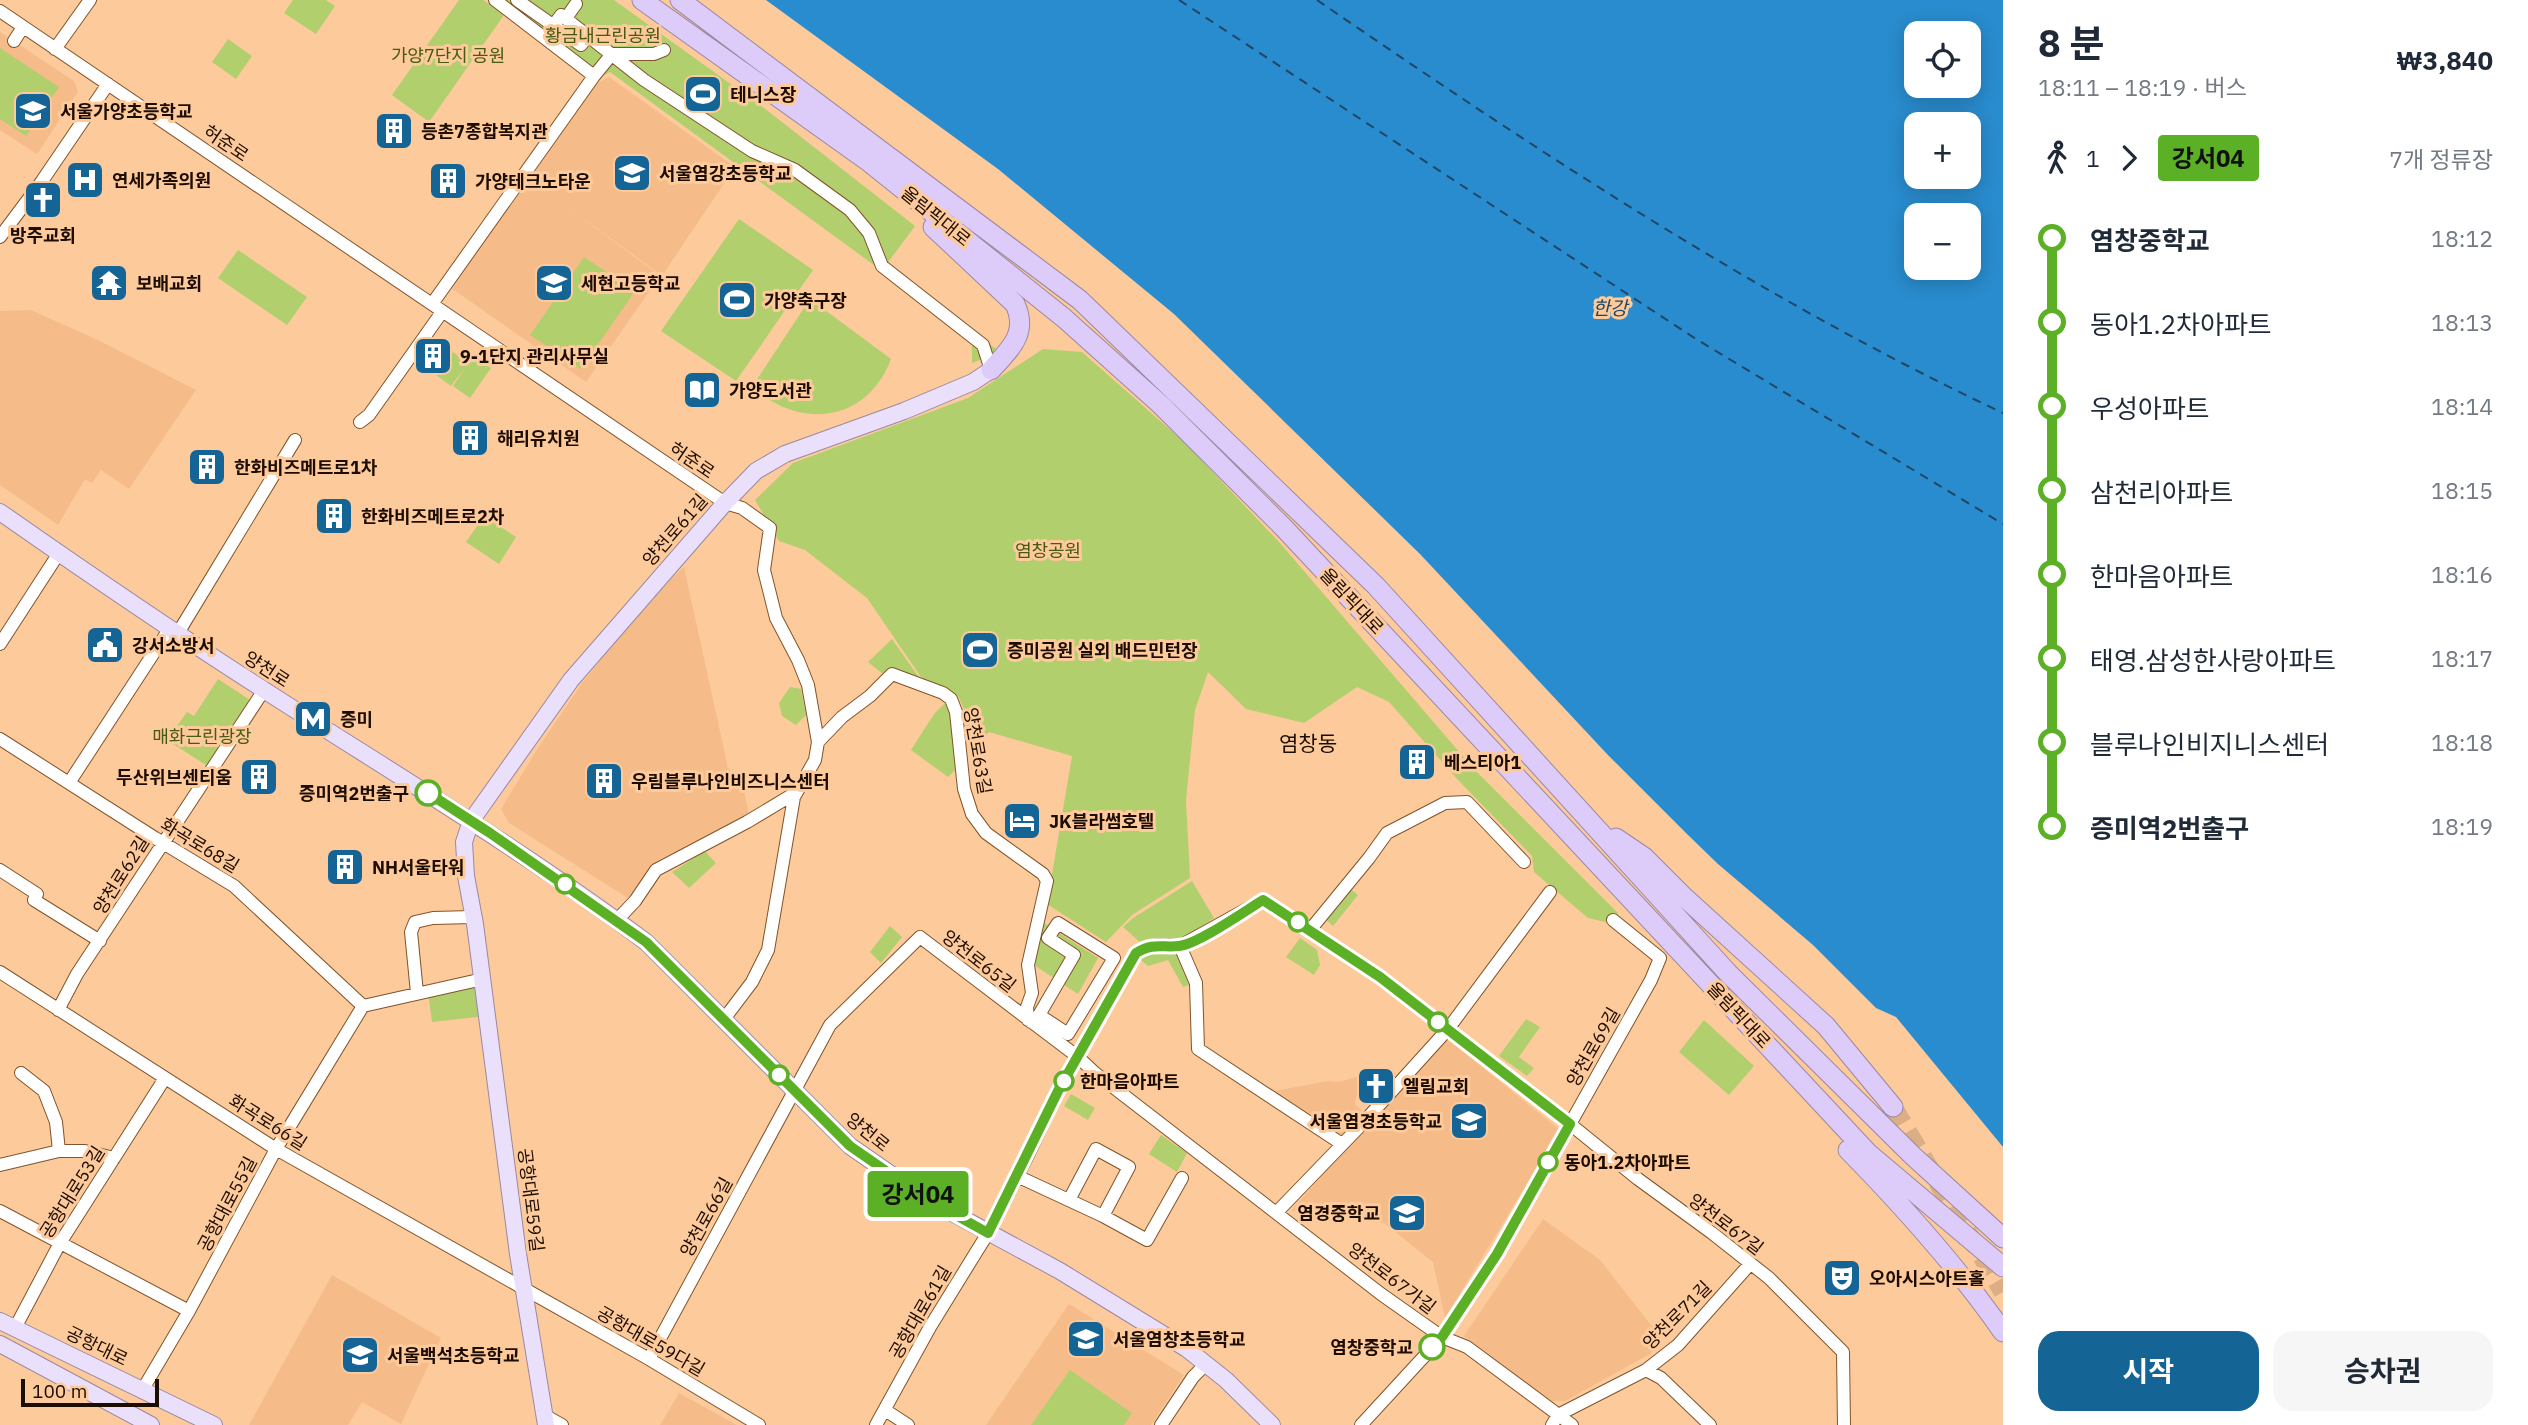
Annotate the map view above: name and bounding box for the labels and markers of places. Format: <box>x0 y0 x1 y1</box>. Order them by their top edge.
sports icon: 테니스장 <box>682 73 724 115</box>
place label: 테니스장 <box>730 83 797 106</box>
school or university icon: 서울가양초등학교 <box>12 90 54 132</box>
place label: 서울가양초등학교 <box>60 100 192 123</box>
building icon: 등촌7종합복지관 <box>373 110 415 152</box>
place label: 등촌7종합복지관 <box>421 120 548 143</box>
school or university icon: 서울염강초등학교 <box>611 152 653 194</box>
hospital icon: 연세가족의원 <box>64 159 106 201</box>
building icon: 가양테크노타운 <box>427 160 469 202</box>
place label: 서울염강초등학교 <box>659 162 791 185</box>
place label: 연세가족의원 <box>112 169 211 192</box>
place label: 가양테크노타운 <box>475 170 591 193</box>
church icon: 방주교회 <box>22 179 64 221</box>
place label: 방주교회 <box>10 224 76 247</box>
temple icon: 보배교회 <box>88 262 130 304</box>
school or university icon: 세현고등학교 <box>533 262 575 304</box>
place label: 보배교회 <box>136 272 202 295</box>
place label: 세현고등학교 <box>581 272 680 295</box>
sports icon: 가양축구장 <box>716 279 758 321</box>
place label: 가양축구장 <box>764 289 847 312</box>
building icon: 9-1단지 관리사무실 <box>412 335 454 377</box>
place label: 9-1단지 관리사무실 <box>460 345 609 368</box>
library icon: 가양도서관 <box>681 369 723 411</box>
place label: 가양도서관 <box>729 379 812 402</box>
building icon: 해리유치원 <box>449 417 491 459</box>
place label: 해리유치원 <box>497 427 580 450</box>
building icon: 한화비즈메트로1차 <box>186 446 228 488</box>
place label: 한화비즈메트로1차 <box>234 456 378 479</box>
building icon: 한화비즈메트로2차 <box>313 495 355 537</box>
place label: 한화비즈메트로2차 <box>361 505 505 528</box>
public building icon: 강서소방서 <box>84 624 126 666</box>
sports icon: 증미공원 실외 배드민턴장 <box>959 629 1001 671</box>
place label: 강서소방서 <box>132 634 215 657</box>
place label: 증미공원 실외 배드민턴장 <box>1007 639 1198 662</box>
metro station icon: 증미 <box>292 698 334 740</box>
place label: 증미 <box>340 708 373 731</box>
building icon: 베스티아1 <box>1396 741 1438 783</box>
place label: 베스티아1 <box>1444 751 1521 774</box>
building icon: 두산위브센티움 <box>238 756 280 798</box>
building icon: 우림블루나인비즈니스센터 <box>583 760 625 802</box>
place label: 두산위브센티움 <box>116 766 232 789</box>
place label: 우림블루나인비즈니스센터 <box>631 770 830 793</box>
marker: 증미역2번출구 <box>415 780 441 806</box>
place label: 증미역2번출구 <box>299 782 409 805</box>
hotel icon: JK블라썸호텔 <box>1001 800 1043 842</box>
place label: JK블라썸호텔 <box>1049 810 1154 833</box>
building icon: NH서울타워 <box>324 846 366 888</box>
place label: NH서울타워 <box>372 856 464 879</box>
unlabelled marker <box>555 874 575 894</box>
unlabelled marker <box>1288 912 1308 932</box>
unlabelled marker <box>1428 1012 1448 1032</box>
unlabelled marker <box>769 1065 789 1085</box>
church icon: 엘림교회 <box>1355 1065 1397 1107</box>
place label: 한마음아파트 <box>1080 1070 1179 1093</box>
marker: 한마음아파트 <box>1054 1071 1074 1091</box>
place label: 엘림교회 <box>1403 1075 1469 1098</box>
school or university icon: 서울염경초등학교 <box>1448 1100 1490 1142</box>
place label: 서울염경초등학교 <box>1310 1110 1442 1133</box>
place label: 동아1.2차아파트 <box>1564 1151 1691 1174</box>
marker: 동아1.2차아파트 <box>1538 1152 1558 1172</box>
school or university icon: 염경중학교 <box>1386 1192 1428 1234</box>
place label: 염경중학교 <box>1297 1202 1380 1225</box>
theatre icon: 오아시스아트홀 <box>1821 1257 1863 1299</box>
place label: 오아시스아트홀 <box>1869 1267 1985 1290</box>
school or university icon: 서울염창초등학교 <box>1065 1318 1107 1360</box>
place label: 서울염창초등학교 <box>1113 1328 1245 1351</box>
school or university icon: 서울백석초등학교 <box>339 1334 381 1376</box>
marker: 염창중학교 <box>1419 1334 1445 1360</box>
place label: 염창중학교 <box>1330 1336 1413 1359</box>
place label: 서울백석초등학교 <box>387 1344 519 1367</box>

